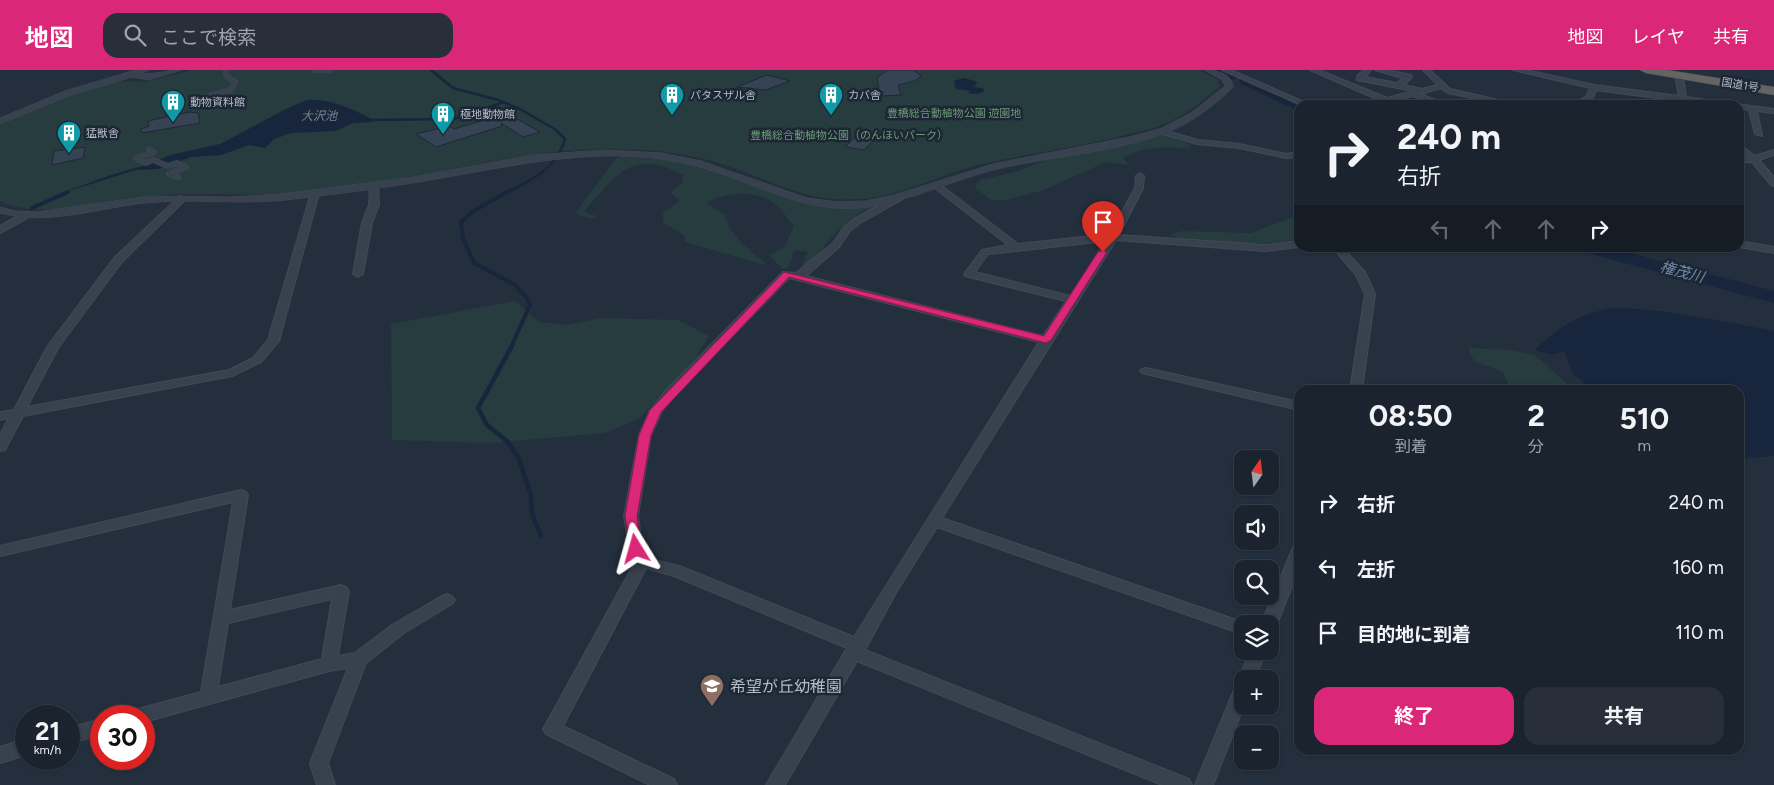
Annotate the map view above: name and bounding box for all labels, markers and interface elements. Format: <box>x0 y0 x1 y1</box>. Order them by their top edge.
search box <box>103 13 453 58</box>
icon: search <box>121 21 149 49</box>
text: 地図 <box>25 23 73 52</box>
text: ここで検索 <box>161 26 256 49</box>
text: 地図 <box>1568 26 1604 48</box>
text: レイヤ <box>1632 26 1685 48</box>
text: 共有 <box>1713 26 1749 48</box>
street label: 国道1号 <box>1720 76 1760 94</box>
building icon: パタスザル舎 <box>659 82 685 116</box>
building icon: カバ舎 <box>818 82 844 116</box>
building icon: 動物資料館 <box>160 89 186 123</box>
place label: パタスザル舎 <box>690 89 756 102</box>
place label: カバ舎 <box>848 89 881 102</box>
place label: 動物資料館 <box>190 96 245 109</box>
building icon: 極地動物館 <box>430 101 456 135</box>
park label: 豊橋総合動植物公園 遊園地 <box>887 107 1021 120</box>
place label: 極地動物館 <box>460 108 515 121</box>
water label: 大沢池 <box>301 109 338 123</box>
text: 240 m <box>1397 116 1501 158</box>
building icon: 猛獣舎 <box>56 120 82 154</box>
icon: right <box>1314 120 1379 185</box>
place label: 猛獣舎 <box>86 127 119 140</box>
park label: 豊橋総合動植物公園（のんほいパーク） <box>750 129 948 142</box>
text: 右折 <box>1397 163 1441 190</box>
pin <box>1082 201 1124 252</box>
icon: arrive <box>1089 208 1117 236</box>
icon: left <box>1426 215 1454 243</box>
icon: ahead <box>1479 215 1507 243</box>
icon: ahead <box>1532 215 1560 243</box>
icon: right <box>1585 215 1613 243</box>
water label: 権茂川 <box>1658 257 1708 287</box>
text: 08:50 <box>1369 397 1453 434</box>
text: 2 <box>1527 397 1545 434</box>
text: 510 <box>1620 400 1669 437</box>
text: m <box>1638 436 1651 455</box>
text: 到着 <box>1395 437 1427 456</box>
text: 分 <box>1528 437 1544 456</box>
north arrow <box>1234 450 1279 495</box>
map controls <box>1234 450 1279 770</box>
icon: right <box>1314 489 1342 517</box>
text: 240 m <box>1669 491 1724 514</box>
text: 右折 <box>1357 493 1395 516</box>
button: sound <box>1234 505 1279 550</box>
position arrow <box>609 522 661 574</box>
icon: left <box>1314 554 1342 582</box>
text: 160 m <box>1672 556 1724 579</box>
text: 左折 <box>1357 558 1395 581</box>
button: search <box>1234 560 1279 605</box>
button: layers <box>1234 615 1279 660</box>
icon: arrive <box>1314 619 1342 647</box>
text: 110 m <box>1675 621 1724 644</box>
text: 目的地に到着 <box>1357 623 1471 646</box>
button: + <box>1234 670 1279 715</box>
school or university icon: 希望が丘幼稚園 <box>699 673 725 707</box>
place label: 希望が丘幼稚園 <box>730 677 842 696</box>
button: 終了 <box>1314 687 1514 745</box>
button: 共有 <box>1524 687 1724 745</box>
speed limit sign: 30 <box>90 705 155 770</box>
text: 21 <box>35 716 60 746</box>
button: − <box>1234 725 1279 770</box>
text: km/h <box>34 743 61 757</box>

